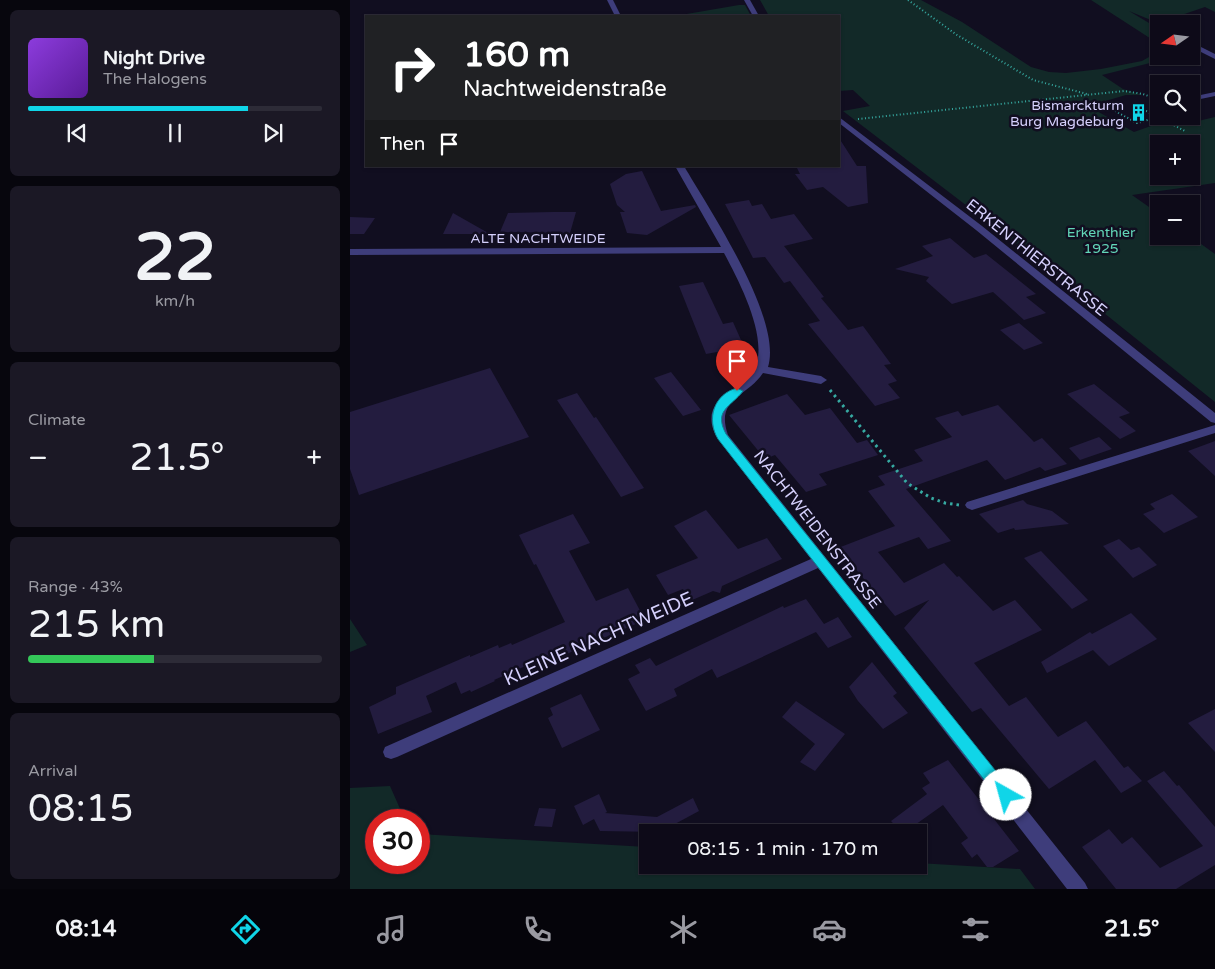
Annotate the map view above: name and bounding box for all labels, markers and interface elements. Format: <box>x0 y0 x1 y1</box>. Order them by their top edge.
north arrow <box>1150 15 1200 65</box>
map controls <box>1150 15 1200 245</box>
text: 160 m <box>463 34 570 76</box>
icon: right <box>380 35 445 100</box>
text: Night Drive <box>103 47 205 69</box>
text: The Halogens <box>103 69 207 89</box>
button: search <box>1150 75 1200 125</box>
text: Nachtweidenstraße <box>463 76 667 102</box>
place label: Bismarckturm Burg Magdeburg <box>1010 97 1124 130</box>
building icon: Bismarckturm Burg Magdeburg <box>1128 103 1148 123</box>
icon: previous <box>63 119 91 147</box>
icon: pause <box>161 119 189 147</box>
icon: next <box>259 119 287 147</box>
icon: arrive <box>435 130 463 158</box>
text: Then <box>380 133 425 155</box>
button: + <box>1150 135 1200 185</box>
street label: ERKENTHIERSTRASSE <box>962 195 1111 321</box>
button: − <box>1150 195 1200 245</box>
text: 22 <box>134 219 216 298</box>
park label: Erkenthier 1925 <box>1067 224 1136 257</box>
street label: ALTE NACHTWEIDE <box>470 230 606 247</box>
text: km/h <box>155 291 195 311</box>
pin <box>716 340 758 391</box>
icon: arrive <box>723 347 751 375</box>
text: Climate <box>28 410 86 430</box>
text: 21.5° <box>130 435 225 481</box>
text: − <box>28 441 48 475</box>
text: + <box>306 441 322 475</box>
street label: NACHTWEIDENSTRASSE <box>749 446 885 613</box>
text: Range · 43% <box>28 577 123 597</box>
street label: KLEINE NACHTWEIDE <box>500 587 697 691</box>
text: 215 km <box>28 602 165 648</box>
text: Arrival <box>28 761 77 781</box>
position arrow <box>979 768 1031 820</box>
text: 08:15 <box>28 786 133 832</box>
speed limit sign: 30 <box>365 809 430 874</box>
text: 08:15 · 1 min · 170 m <box>687 838 879 860</box>
icon: directions <box>228 912 263 947</box>
icon: music <box>374 912 409 947</box>
icon: phone <box>520 912 555 947</box>
icon: climate <box>666 912 701 947</box>
icon: car <box>812 912 847 947</box>
icon: filters <box>958 912 993 947</box>
text: 08:14 <box>56 916 117 942</box>
text: 21.5° <box>1104 916 1159 942</box>

